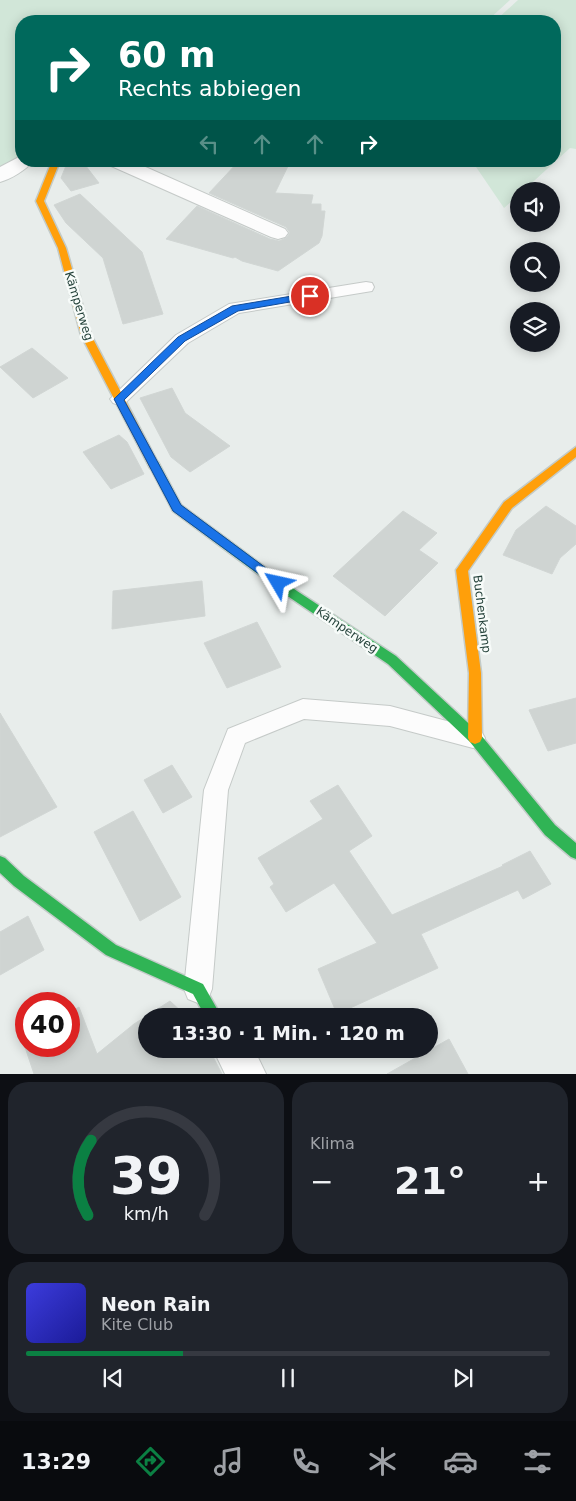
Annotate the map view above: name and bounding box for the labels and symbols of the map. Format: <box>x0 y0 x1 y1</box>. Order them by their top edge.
street label: Kämperweg <box>62 270 96 342</box>
pin <box>289 275 331 317</box>
position arrow <box>251 556 303 608</box>
street label: Buchenkamp <box>470 574 494 654</box>
street label: Kämperweg <box>313 604 381 656</box>
speed limit sign: 40 <box>15 992 80 1057</box>

